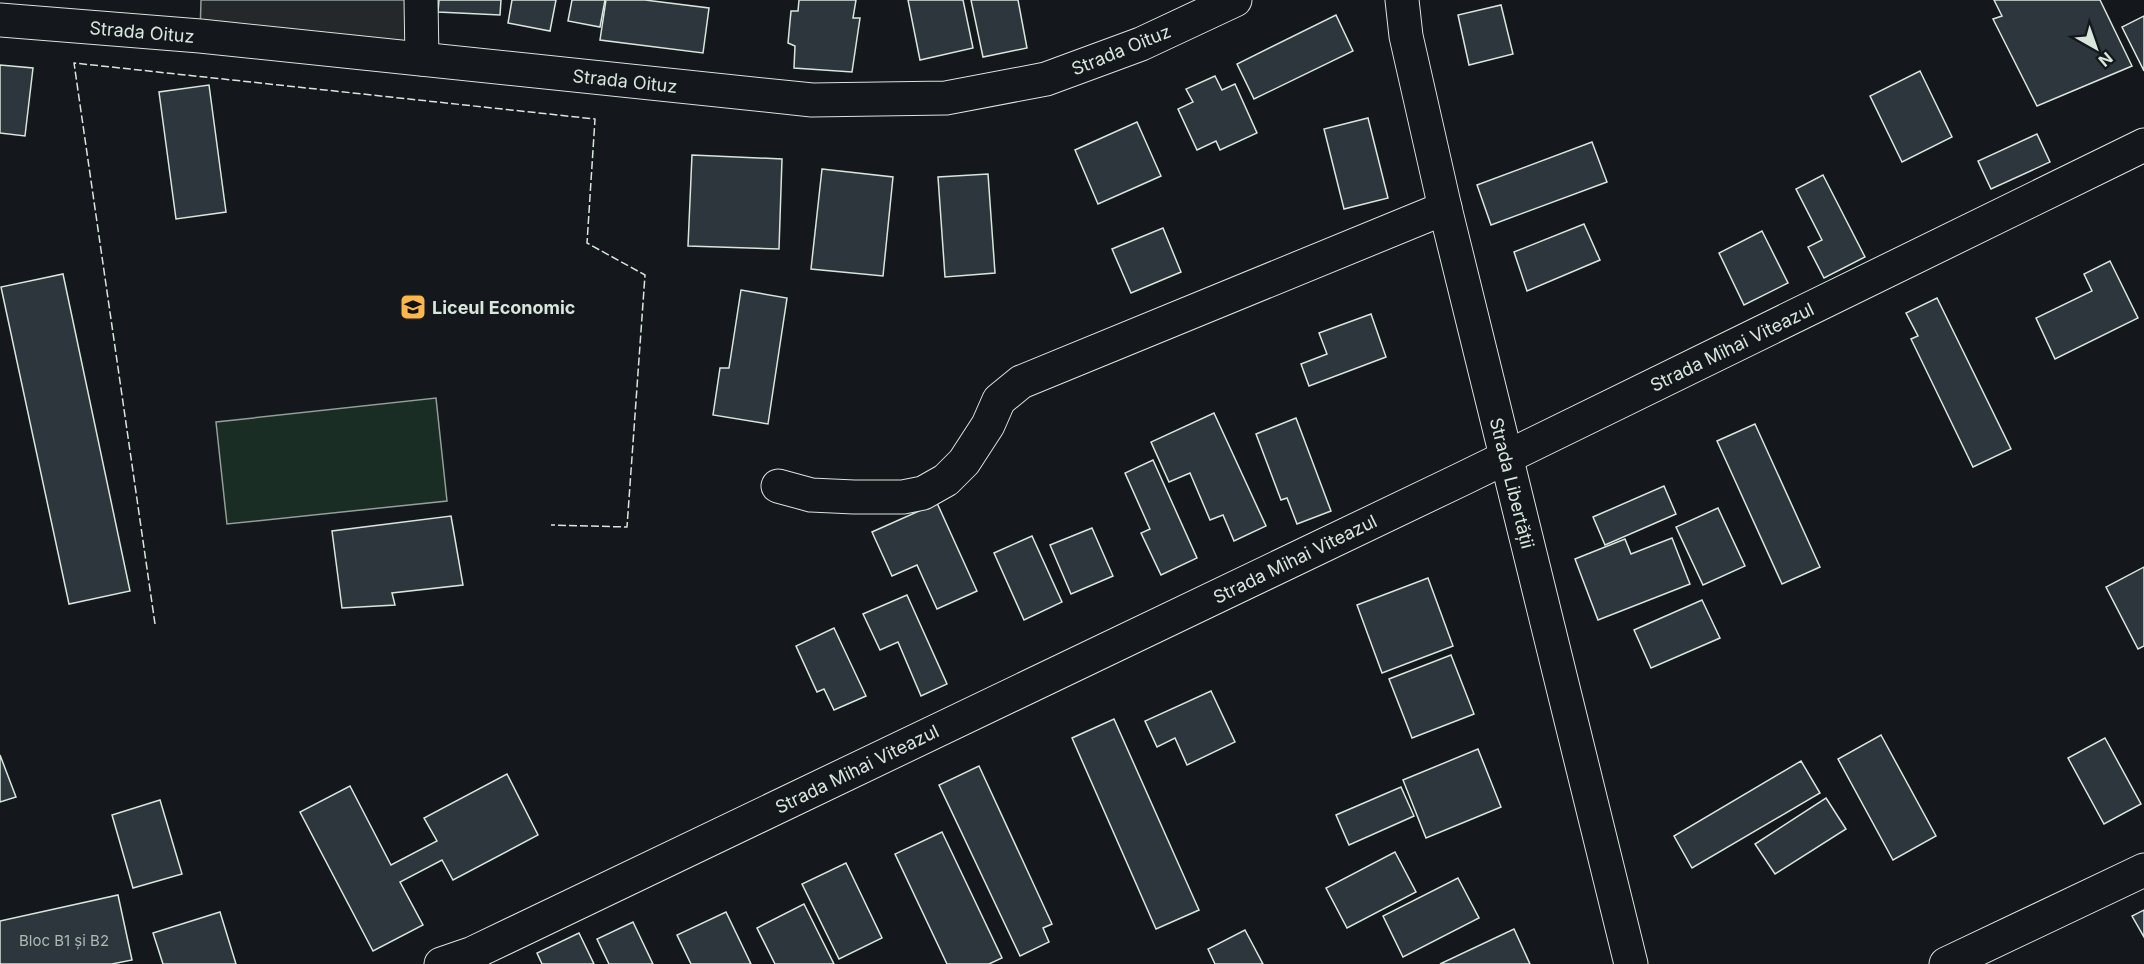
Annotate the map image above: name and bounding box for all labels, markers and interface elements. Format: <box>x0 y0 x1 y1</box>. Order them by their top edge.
street label: Strada Oituz <box>89 17 195 47</box>
north arrow <box>2066 18 2126 78</box>
street label: Strada Oituz <box>1068 21 1174 79</box>
text: N <box>2095 48 2117 71</box>
street label: Strada Oituz <box>572 65 678 97</box>
school or university icon: Liceul Economic <box>398 292 428 322</box>
place label: Liceul Economic <box>432 297 575 318</box>
street label: Strada Mihai Viteazul <box>1647 298 1817 396</box>
street label: Strada Libertății <box>1485 415 1538 551</box>
street label: Strada Mihai Viteazul <box>1210 510 1380 608</box>
street label: Strada Mihai Viteazul <box>772 720 942 818</box>
house number: Bloc B1 și B2 <box>19 931 109 950</box>

